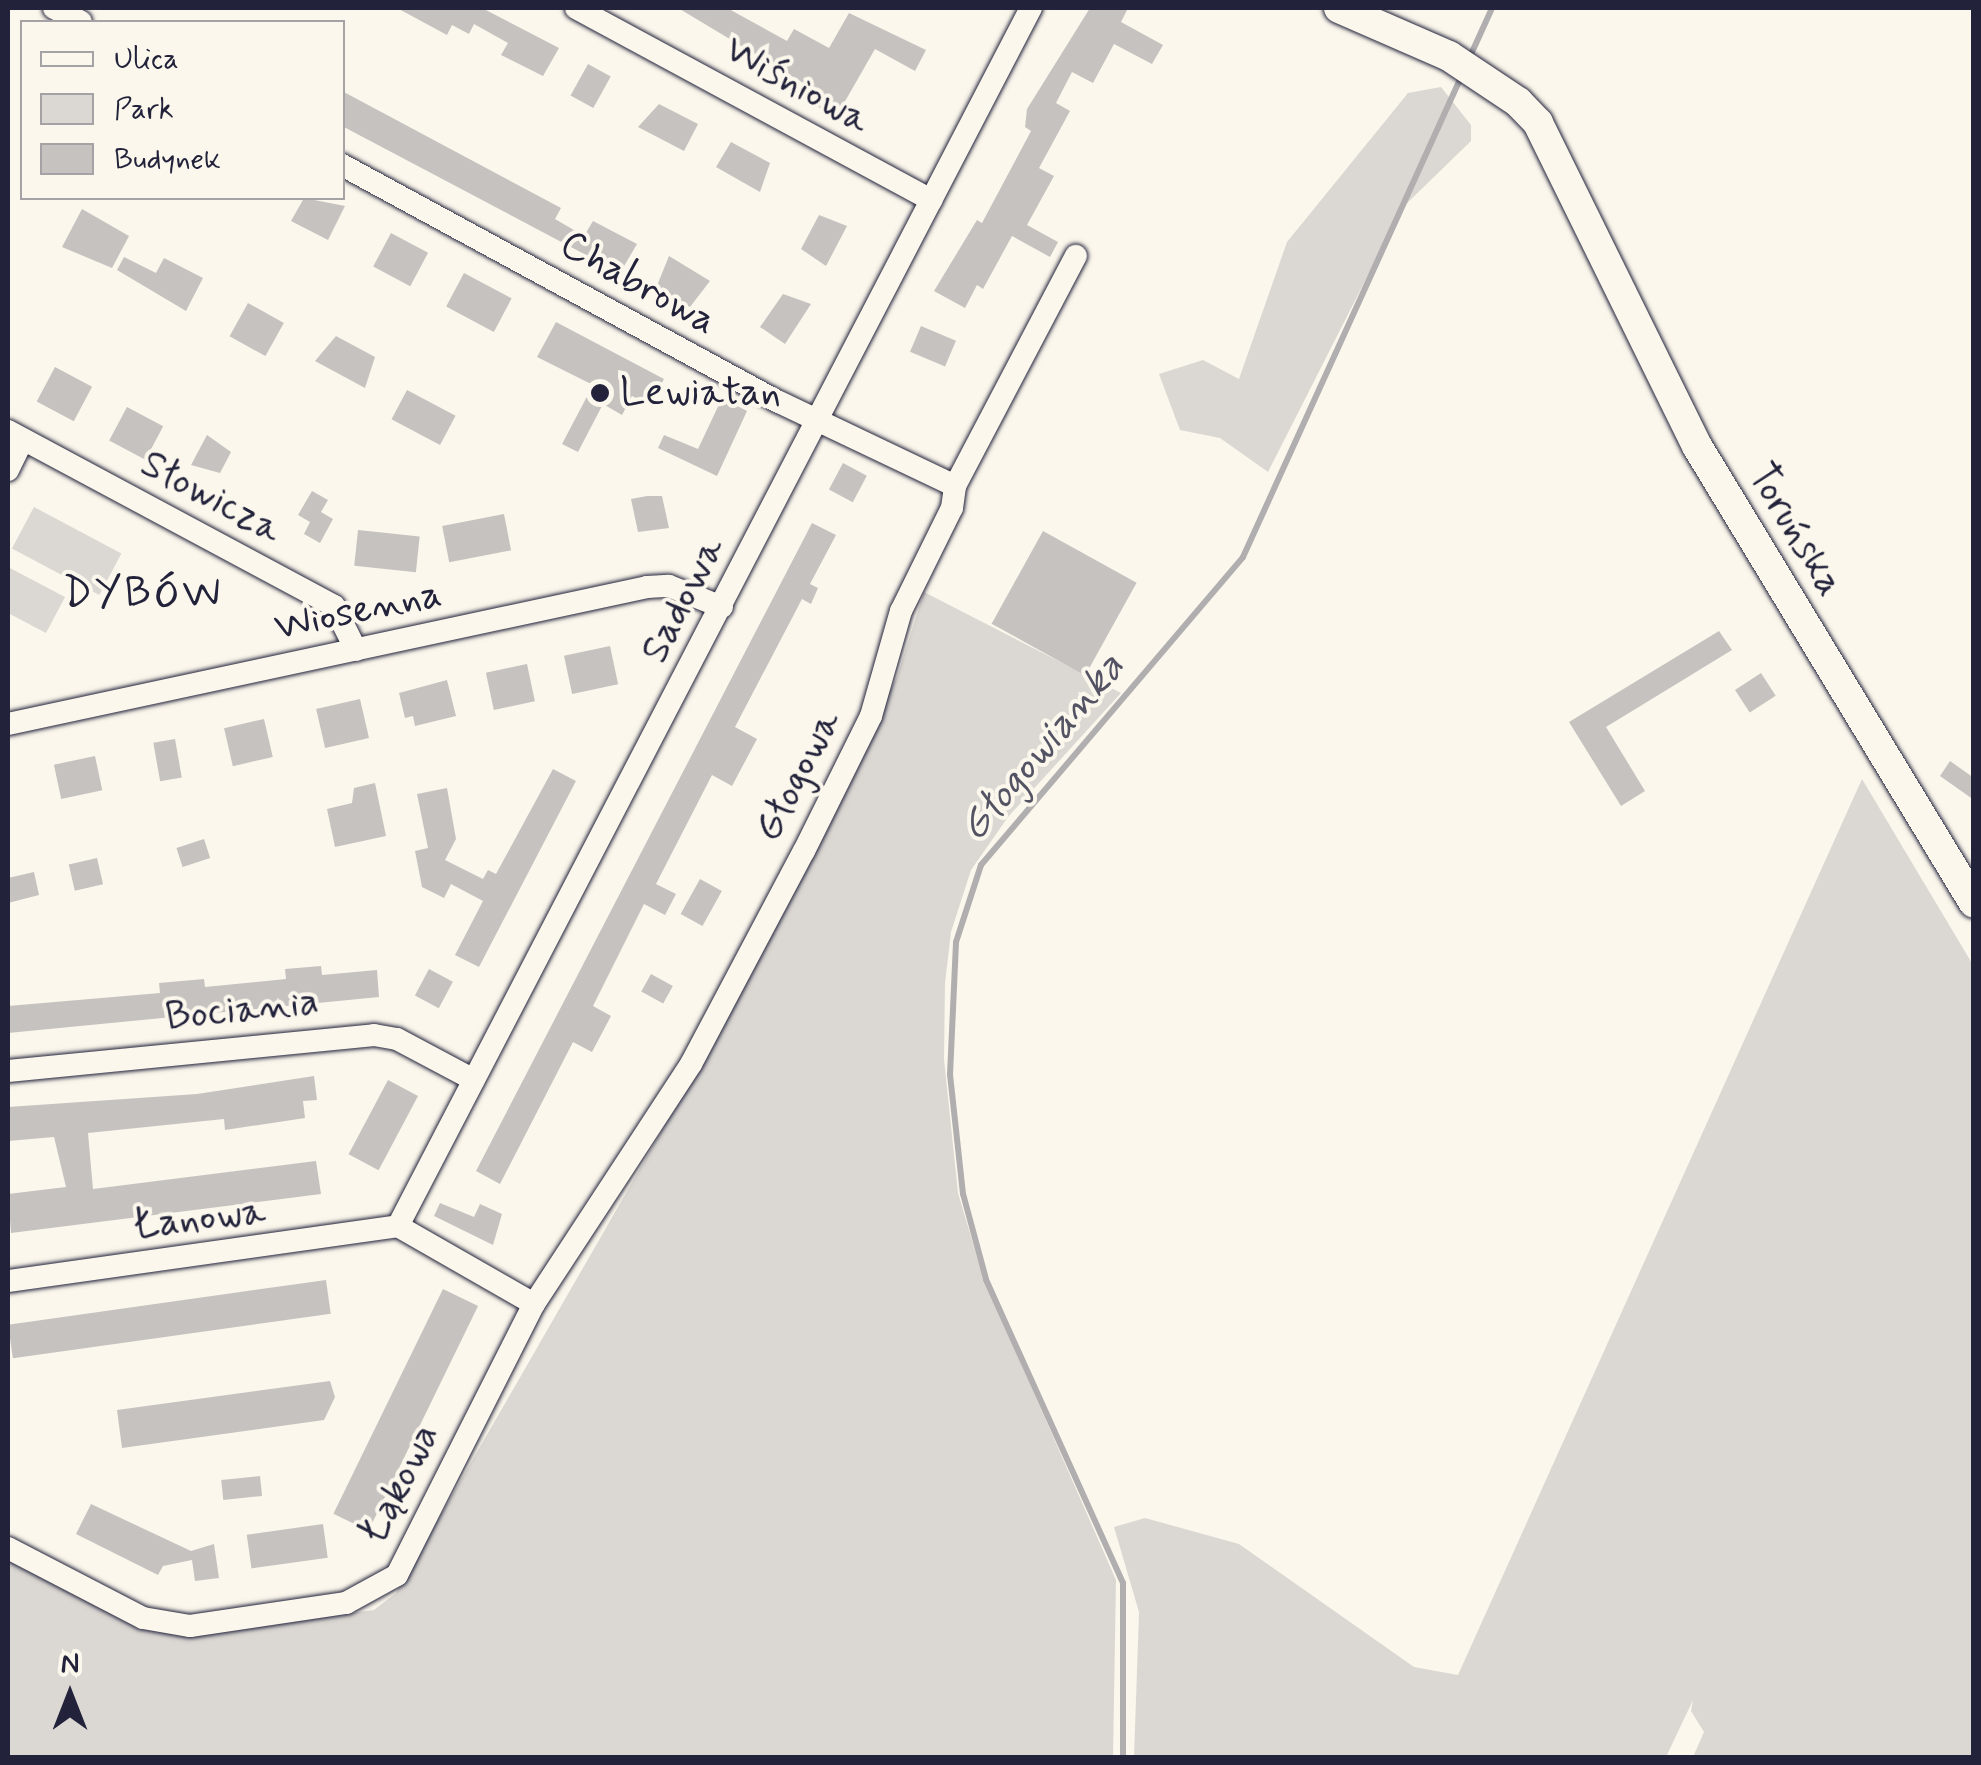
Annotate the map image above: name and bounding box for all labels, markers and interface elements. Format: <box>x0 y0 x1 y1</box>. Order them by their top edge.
legend <box>20 20 345 200</box>
street label: Wiśniowa <box>716 26 878 144</box>
text: Ulica <box>114 40 179 79</box>
text: Park <box>114 90 174 129</box>
text: Budynek <box>114 140 221 179</box>
street label: Chabrowa <box>551 220 725 346</box>
place label: Lewiatan <box>620 369 781 417</box>
marker: Lewiatan <box>589 382 611 404</box>
street label: Słowicza <box>132 440 290 554</box>
street label: Toruńska <box>1737 455 1853 605</box>
street label: Sadowa <box>631 529 735 671</box>
district label: DYBÓW <box>65 570 221 620</box>
street label: Wiosenna <box>270 570 446 652</box>
water label: Głogowianka <box>950 644 1136 852</box>
street label: Głogowa <box>745 702 851 850</box>
street label: Bociania <box>163 978 321 1042</box>
street label: Łanowa <box>130 1187 268 1251</box>
street label: Łąkowa <box>350 1416 450 1552</box>
north arrow <box>20 1645 120 1745</box>
text: N <box>61 1646 79 1683</box>

